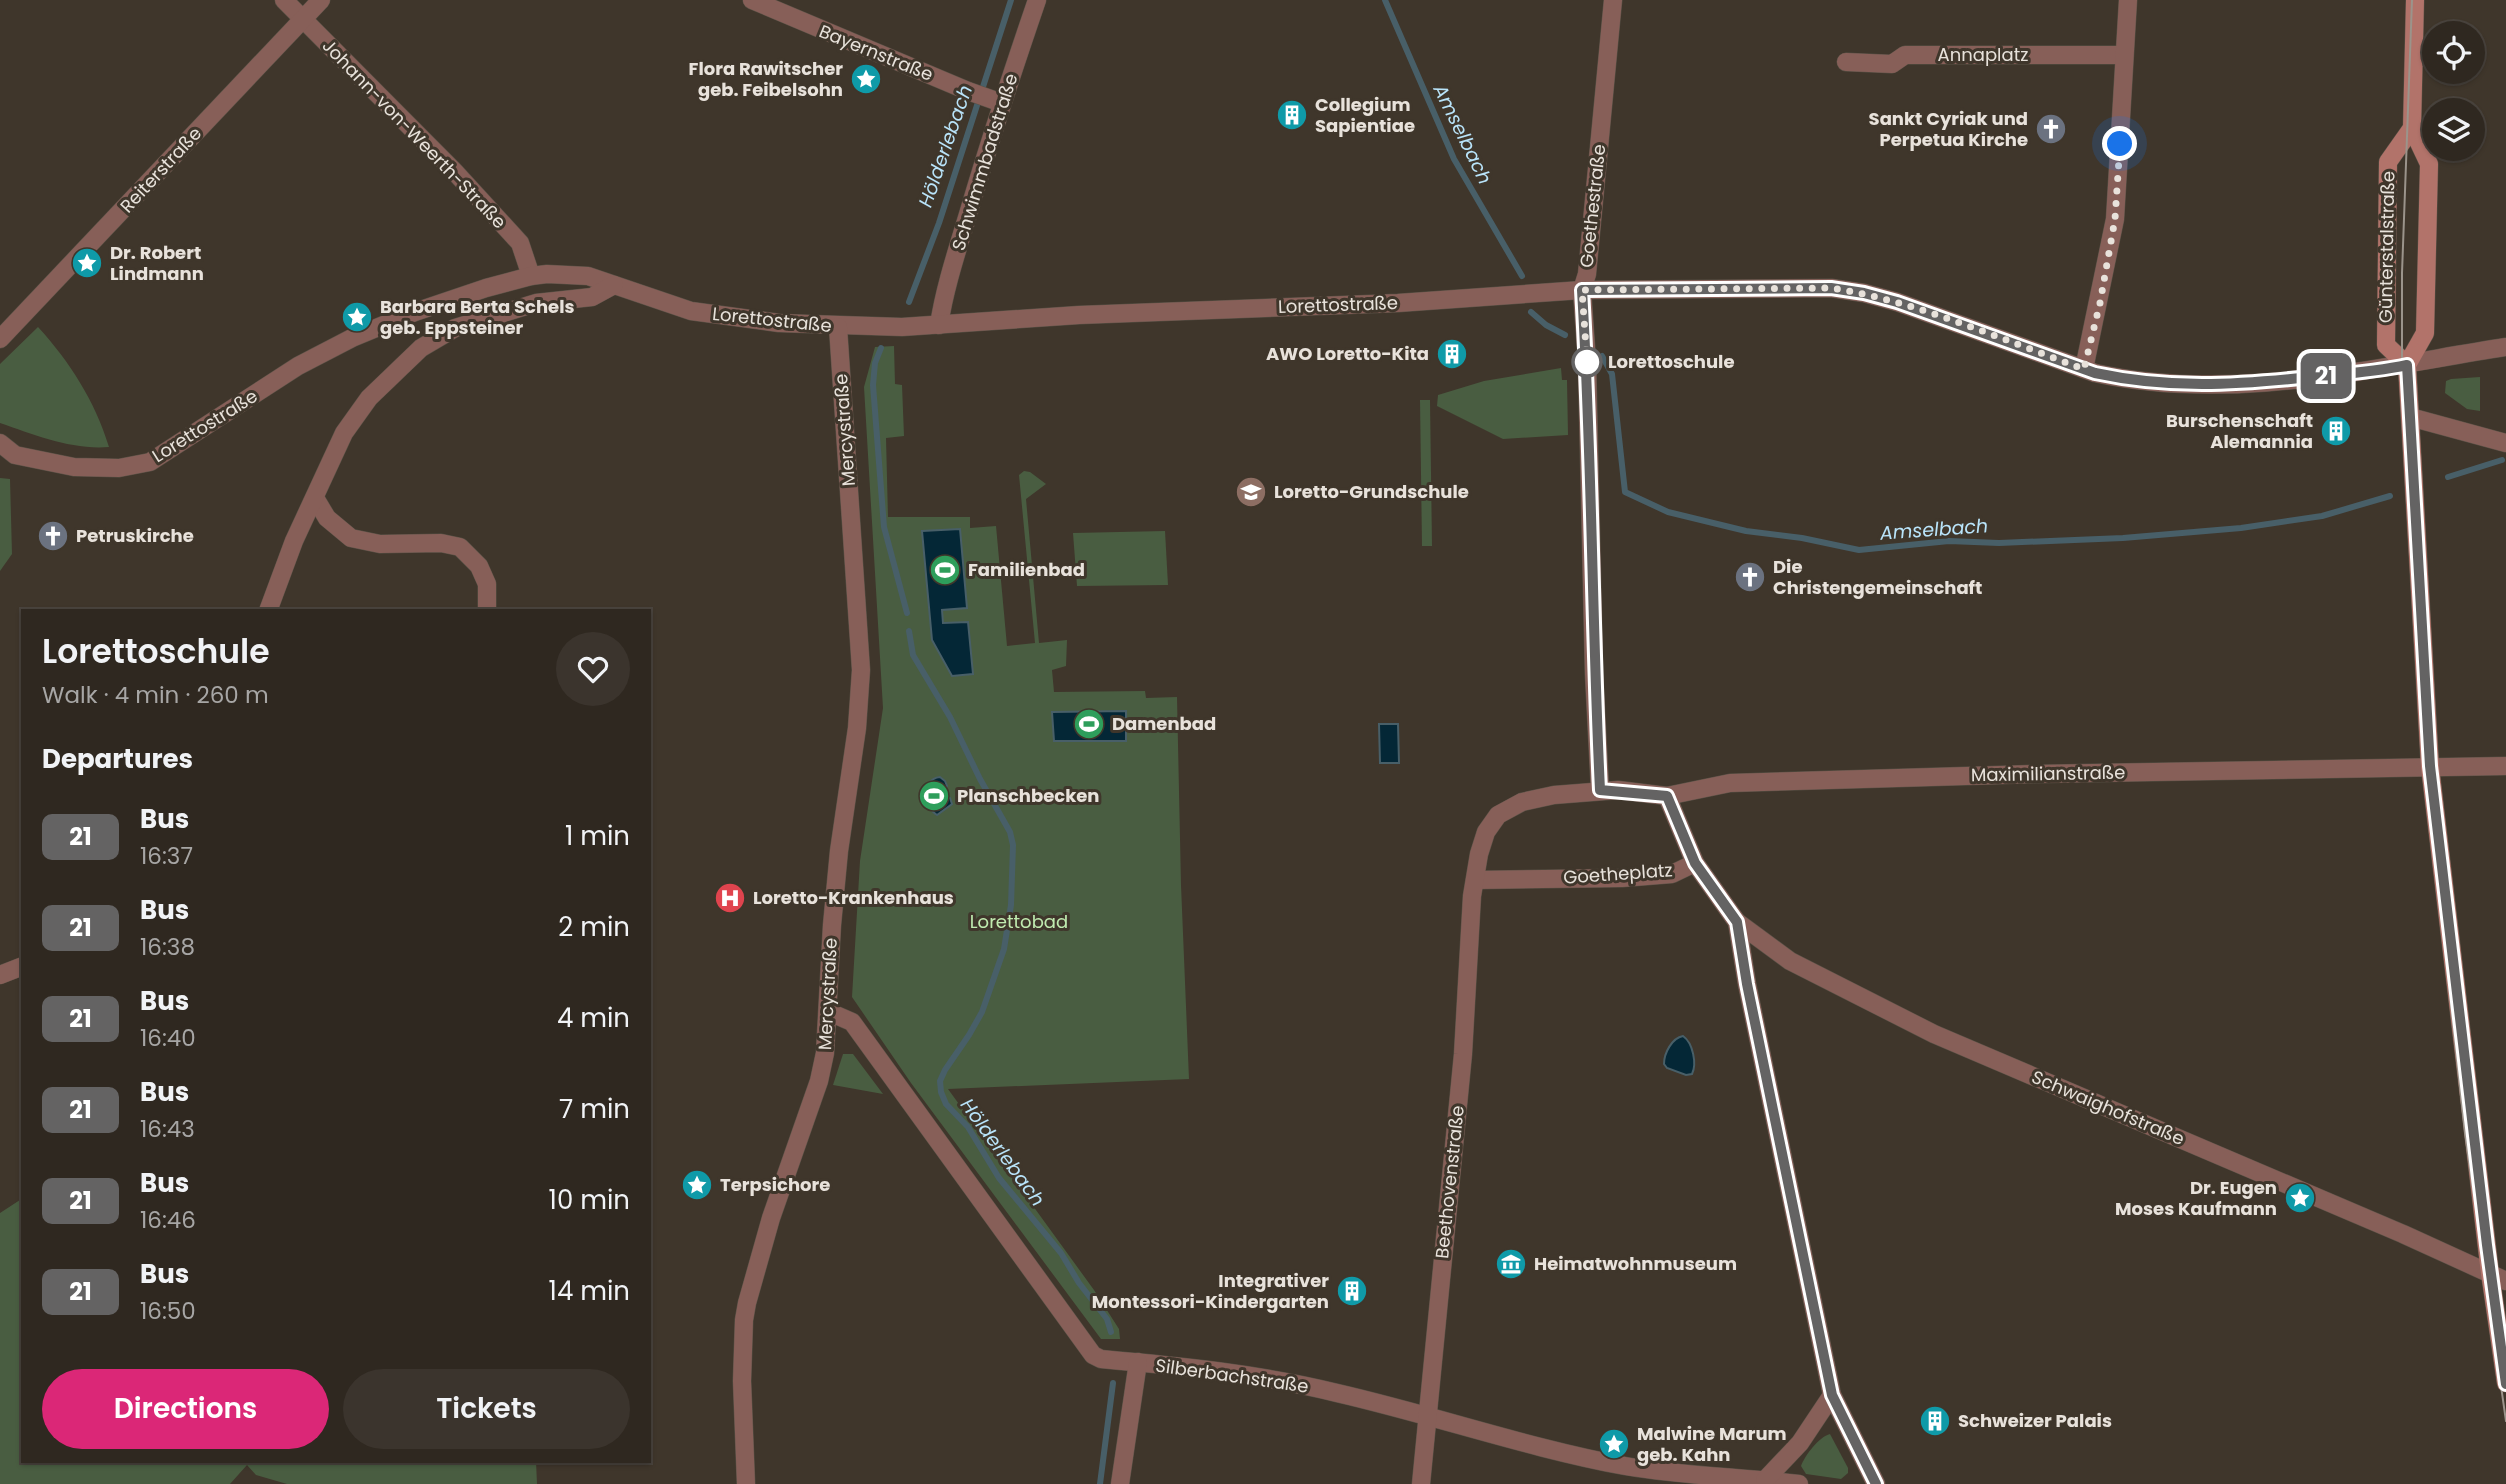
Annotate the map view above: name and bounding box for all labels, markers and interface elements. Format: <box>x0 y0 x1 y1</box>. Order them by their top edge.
street label: Bayernstraße <box>815 18 937 87</box>
map controls <box>2422 21 2485 161</box>
button: locate <box>2422 21 2485 84</box>
street label: Johann-von-Weerth-Straße <box>317 33 512 234</box>
street label: Annaplatz <box>1938 42 2028 67</box>
place label: Flora Rawitscher geb. Feibelsohn <box>689 56 843 102</box>
place icon: Flora Rawitscher geb. Feibelsohn <box>849 62 883 96</box>
street label: Schwimmbadstraße <box>946 70 1023 254</box>
water label: Amselbach <box>1426 79 1498 189</box>
water label: Hölderlebach <box>912 81 979 211</box>
place label: Collegium Sapientiae <box>1315 92 1415 138</box>
building icon: Collegium Sapientiae <box>1275 98 1309 132</box>
button: layers <box>2422 98 2485 161</box>
place label: Sankt Cyriak und Perpetua Kirche <box>1869 106 2028 152</box>
church icon: Sankt Cyriak und Perpetua Kirche <box>2034 112 2068 146</box>
street label: Reiterstraße <box>114 121 207 218</box>
your location <box>2102 126 2137 161</box>
street label: Goethestraße <box>1574 143 1611 269</box>
street label: Günterstalstraße <box>2373 171 2400 323</box>
place label: Dr. Robert Lindmann <box>110 240 204 286</box>
place icon: Dr. Robert Lindmann <box>70 246 104 280</box>
street label: Lorettostraße <box>1278 290 1398 319</box>
place label: Barbara Berta Schels geb. Eppsteiner <box>380 294 575 340</box>
place icon: Barbara Berta Schels geb. Eppsteiner <box>340 300 374 334</box>
street label: Lorettostraße <box>711 301 833 338</box>
building icon: AWO Loretto-Kita <box>1435 337 1469 371</box>
place label: AWO Loretto-Kita <box>1266 341 1429 366</box>
marker: Lorettoschule <box>1572 347 1602 377</box>
place label: Lorettoschule <box>1608 349 1735 374</box>
line badge: 21 <box>2294 353 2358 399</box>
text: 21 <box>2315 359 2337 392</box>
street label: Mercystraße <box>828 373 861 487</box>
street label: Lorettostraße <box>147 383 262 468</box>
place label: Burschenschaft Alemannia <box>2166 408 2313 454</box>
building icon: Burschenschaft Alemannia <box>2319 414 2353 448</box>
school or university icon: Loretto-Grundschule <box>1234 475 1268 509</box>
place label: Loretto-Grundschule <box>1274 479 1469 504</box>
water label: Amselbach <box>1878 512 1989 547</box>
church icon: Petruskirche <box>36 519 70 553</box>
place label: Petruskirche <box>76 523 194 548</box>
sports icon: Familienbad <box>928 553 962 587</box>
place label: Die Christengemeinschaft <box>1773 554 1982 600</box>
place label: Familienbad <box>968 557 1085 582</box>
church icon: Die Christengemeinschaft <box>1733 560 1767 594</box>
text: Lorettoschule <box>42 628 270 675</box>
button: heart <box>556 632 630 706</box>
text: Walk · 4 min · 260 m <box>42 679 269 711</box>
sports icon: Damenbad <box>1072 707 1106 741</box>
place label: Damenbad <box>1112 711 1216 736</box>
text: Departures <box>42 741 193 777</box>
street label: Maximilianstraße <box>1971 760 2125 787</box>
sports icon: Planschbecken <box>917 779 951 813</box>
place label: Planschbecken <box>957 783 1100 808</box>
text: Bus <box>140 801 189 837</box>
text: 1 min <box>565 818 630 854</box>
text: 21 <box>69 820 92 853</box>
text: 16:37 <box>140 840 193 872</box>
street label: Goetheplatz <box>1563 857 1673 890</box>
hospital icon: Loretto-Krankenhaus <box>713 881 747 915</box>
place label: Loretto-Krankenhaus <box>753 885 954 910</box>
text: Bus <box>140 892 189 928</box>
text: 2 min <box>558 909 630 945</box>
park label: Lorettobad <box>970 909 1068 934</box>
text: 21 <box>69 911 92 944</box>
text: 16:38 <box>140 931 195 963</box>
street label: Mercystraße <box>812 937 843 1051</box>
text: Bus <box>140 983 189 1019</box>
text: 4 min <box>557 1000 630 1036</box>
text: 21 <box>69 1002 92 1035</box>
text: 16:40 <box>140 1022 196 1054</box>
street label: Schwaighofstraße <box>2028 1064 2188 1151</box>
text: Bus <box>140 1074 189 1110</box>
text: 7 min <box>559 1091 630 1127</box>
text: 21 <box>69 1093 92 1126</box>
water label: Hölderlebach <box>954 1093 1051 1212</box>
street label: Beethovenstraße <box>1429 1104 1470 1260</box>
text: 16:43 <box>140 1113 195 1145</box>
text: Bus <box>140 1165 189 1201</box>
place icon: Terpsichore <box>680 1168 714 1202</box>
place label: Terpsichore <box>720 1172 830 1197</box>
place label: Dr. Eugen Moses Kaufmann <box>2115 1175 2277 1221</box>
place icon: Dr. Eugen Moses Kaufmann <box>2283 1181 2317 1215</box>
text: 10 min <box>549 1182 630 1218</box>
text: 21 <box>69 1184 92 1217</box>
text: 16:46 <box>140 1204 196 1236</box>
museum icon: Heimatwohnmuseum <box>1494 1247 1528 1281</box>
place label: Heimatwohnmuseum <box>1534 1251 1737 1276</box>
text: Bus <box>140 1256 189 1292</box>
place label: Integrativer Montessori-Kindergarten <box>1092 1268 1329 1314</box>
text: 14 min <box>549 1273 630 1309</box>
building icon: Integrativer Montessori-Kindergarten <box>1335 1274 1369 1308</box>
text: 21 <box>69 1275 92 1308</box>
text: 16:50 <box>140 1295 196 1327</box>
street label: Silberbachstraße <box>1154 1352 1310 1399</box>
button: Directions <box>42 1369 329 1449</box>
button: Tickets <box>343 1369 630 1449</box>
building icon: Schweizer Palais <box>1918 1404 1952 1438</box>
place label: Schweizer Palais <box>1958 1408 2112 1433</box>
place label: Malwine Marum geb. Kahn <box>1637 1421 1787 1467</box>
place icon: Malwine Marum geb. Kahn <box>1597 1427 1631 1461</box>

